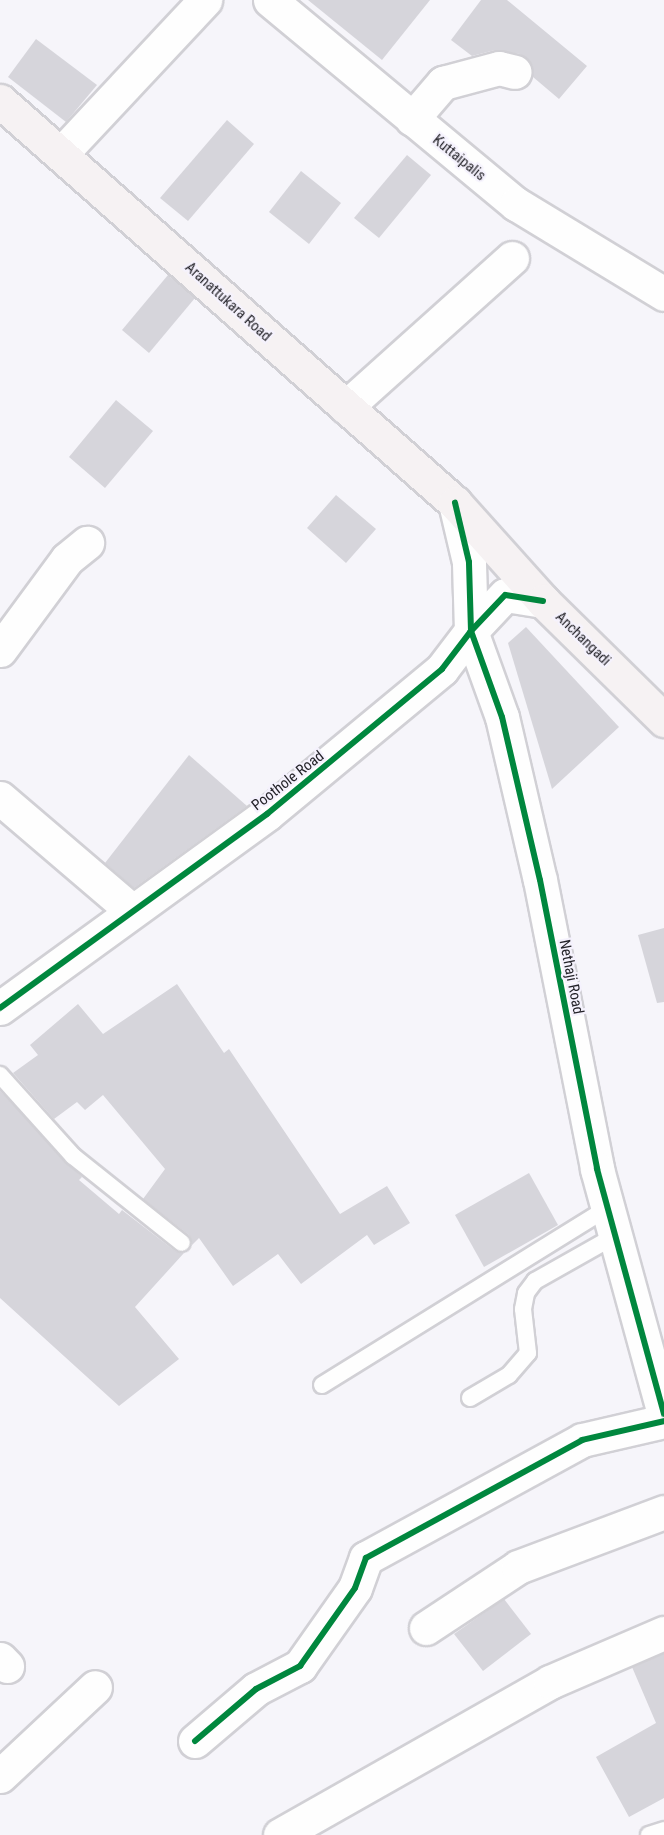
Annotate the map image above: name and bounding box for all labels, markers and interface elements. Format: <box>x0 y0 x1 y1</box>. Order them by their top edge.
street label: Kuttaipalis <box>429 131 489 185</box>
street label: Aranattukara Road <box>181 259 275 345</box>
street label: Anchangadi <box>552 608 614 670</box>
street label: Poothole Road <box>248 747 328 815</box>
street label: Nethaji Road <box>555 938 587 1016</box>

